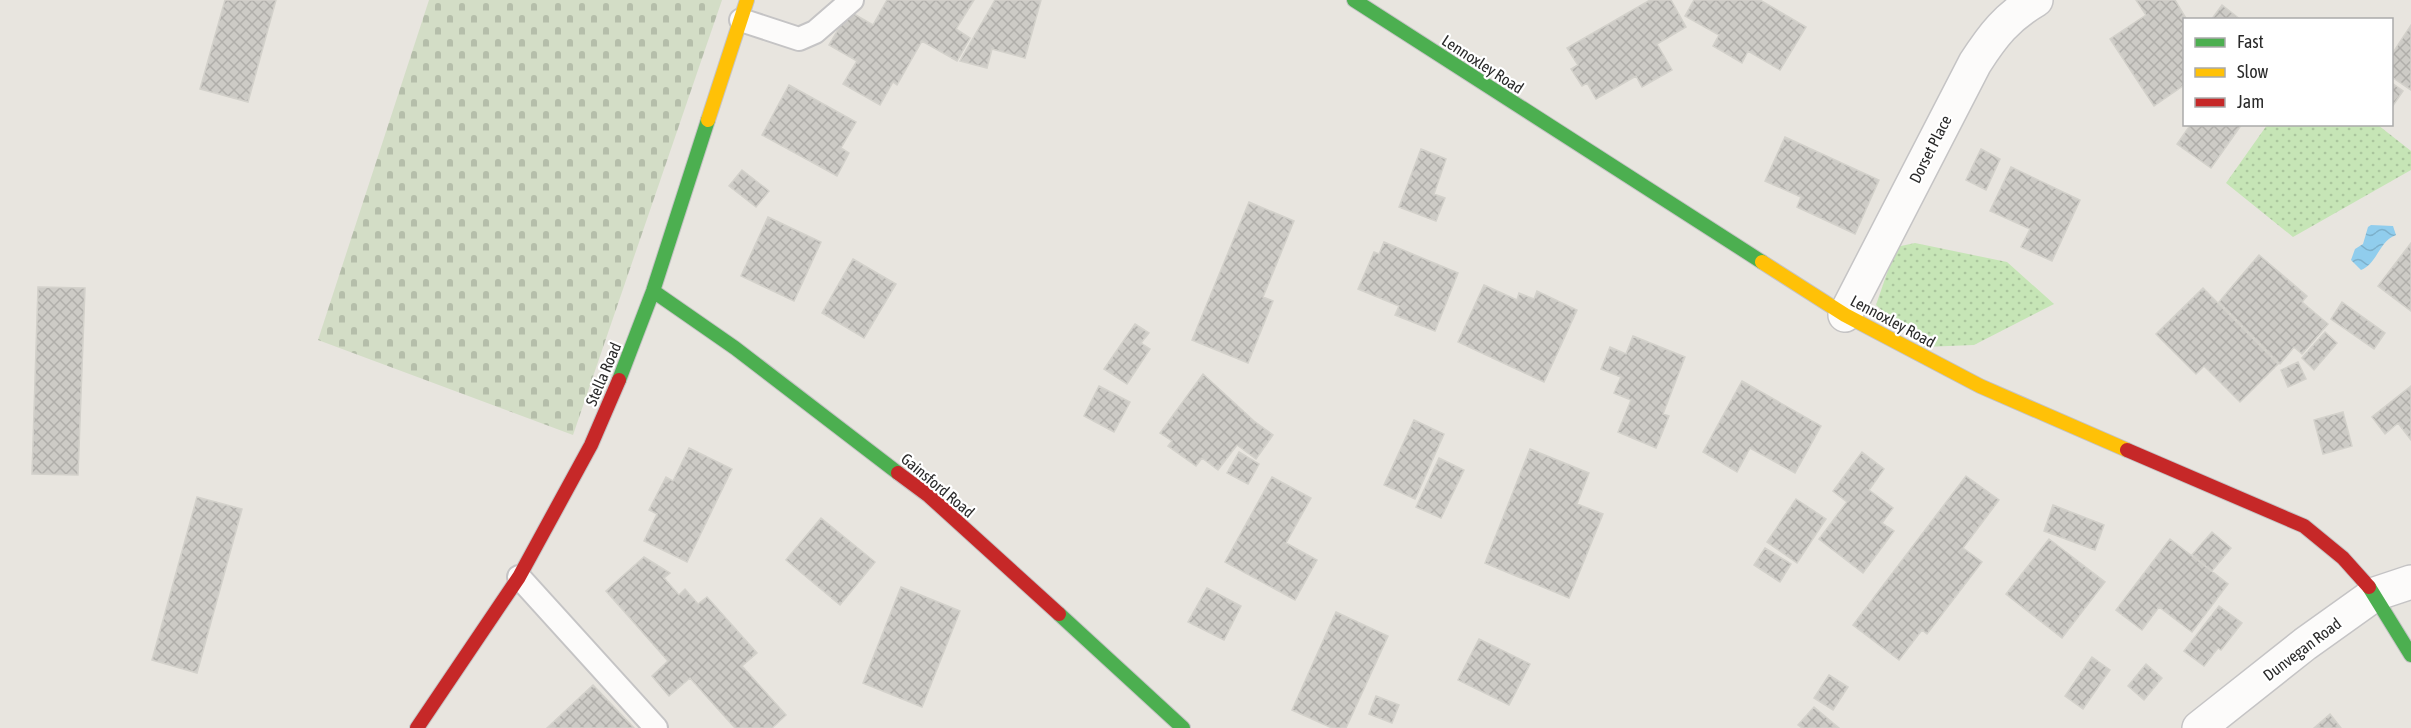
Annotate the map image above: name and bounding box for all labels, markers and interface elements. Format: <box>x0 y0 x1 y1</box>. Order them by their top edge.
legend <box>2183 18 2393 126</box>
street label: Lennoxley Road <box>1438 31 1527 98</box>
text: Fast <box>2237 31 2264 52</box>
text: Slow <box>2237 61 2268 82</box>
text: Jam <box>2237 91 2264 112</box>
street label: Dorset Place <box>1905 112 1955 186</box>
street label: Lennoxley Road <box>1847 291 1938 352</box>
street label: Stella Road <box>582 340 624 408</box>
street label: Gainsford Road <box>898 449 978 521</box>
street label: Dunvegan Road <box>2260 614 2345 685</box>

